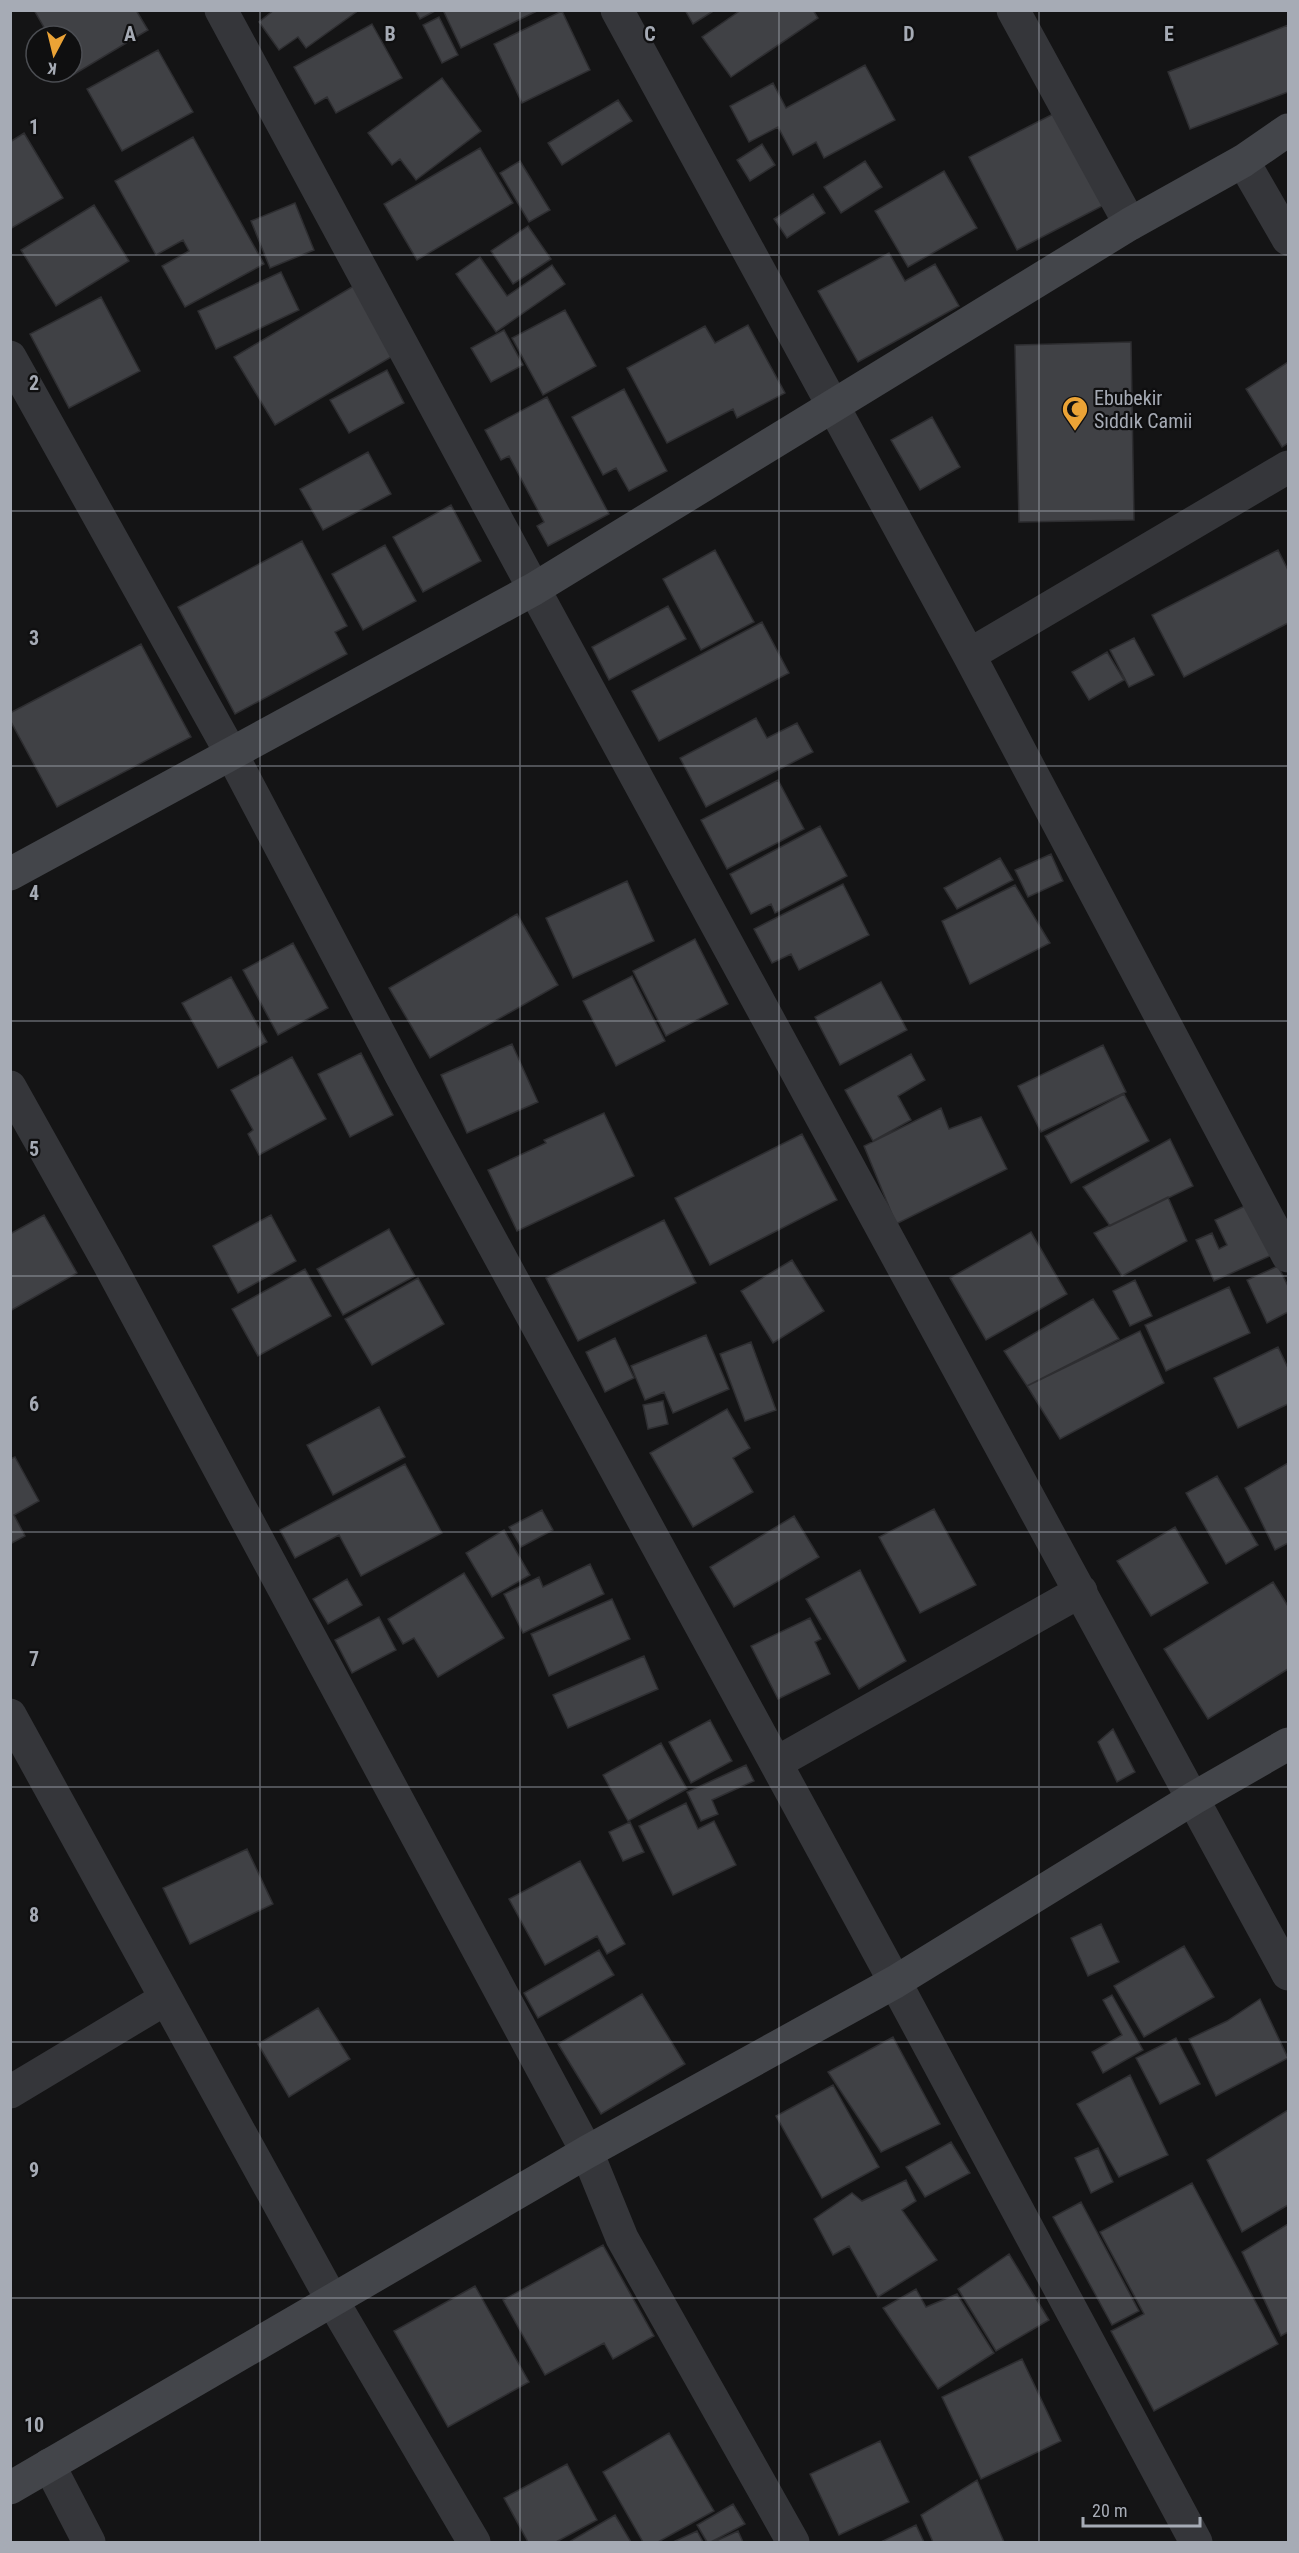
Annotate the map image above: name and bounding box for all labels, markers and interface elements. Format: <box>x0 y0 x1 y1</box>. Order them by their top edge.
text: A <box>124 22 136 46</box>
text: B <box>384 22 396 46</box>
text: C <box>644 22 656 46</box>
text: D <box>903 22 915 46</box>
text: E <box>1164 22 1174 46</box>
north arrow <box>24 24 84 84</box>
text: K <box>47 58 58 78</box>
text: 1 <box>29 115 39 139</box>
text: 2 <box>29 371 39 395</box>
place label: Ebubekir Sıddık Camii <box>1094 386 1192 433</box>
mosque icon: Ebubekir Sıddık Camii <box>1060 394 1090 432</box>
text: 3 <box>29 626 39 650</box>
text: 4 <box>29 881 39 905</box>
text: 5 <box>29 1137 39 1161</box>
text: 6 <box>29 1392 39 1416</box>
text: 7 <box>29 1647 39 1671</box>
text: 8 <box>29 1903 39 1927</box>
text: 9 <box>29 2158 39 2182</box>
text: 10 <box>24 2413 44 2437</box>
scale bar <box>1083 2490 1200 2528</box>
text: 20 m <box>1092 2500 1127 2521</box>

